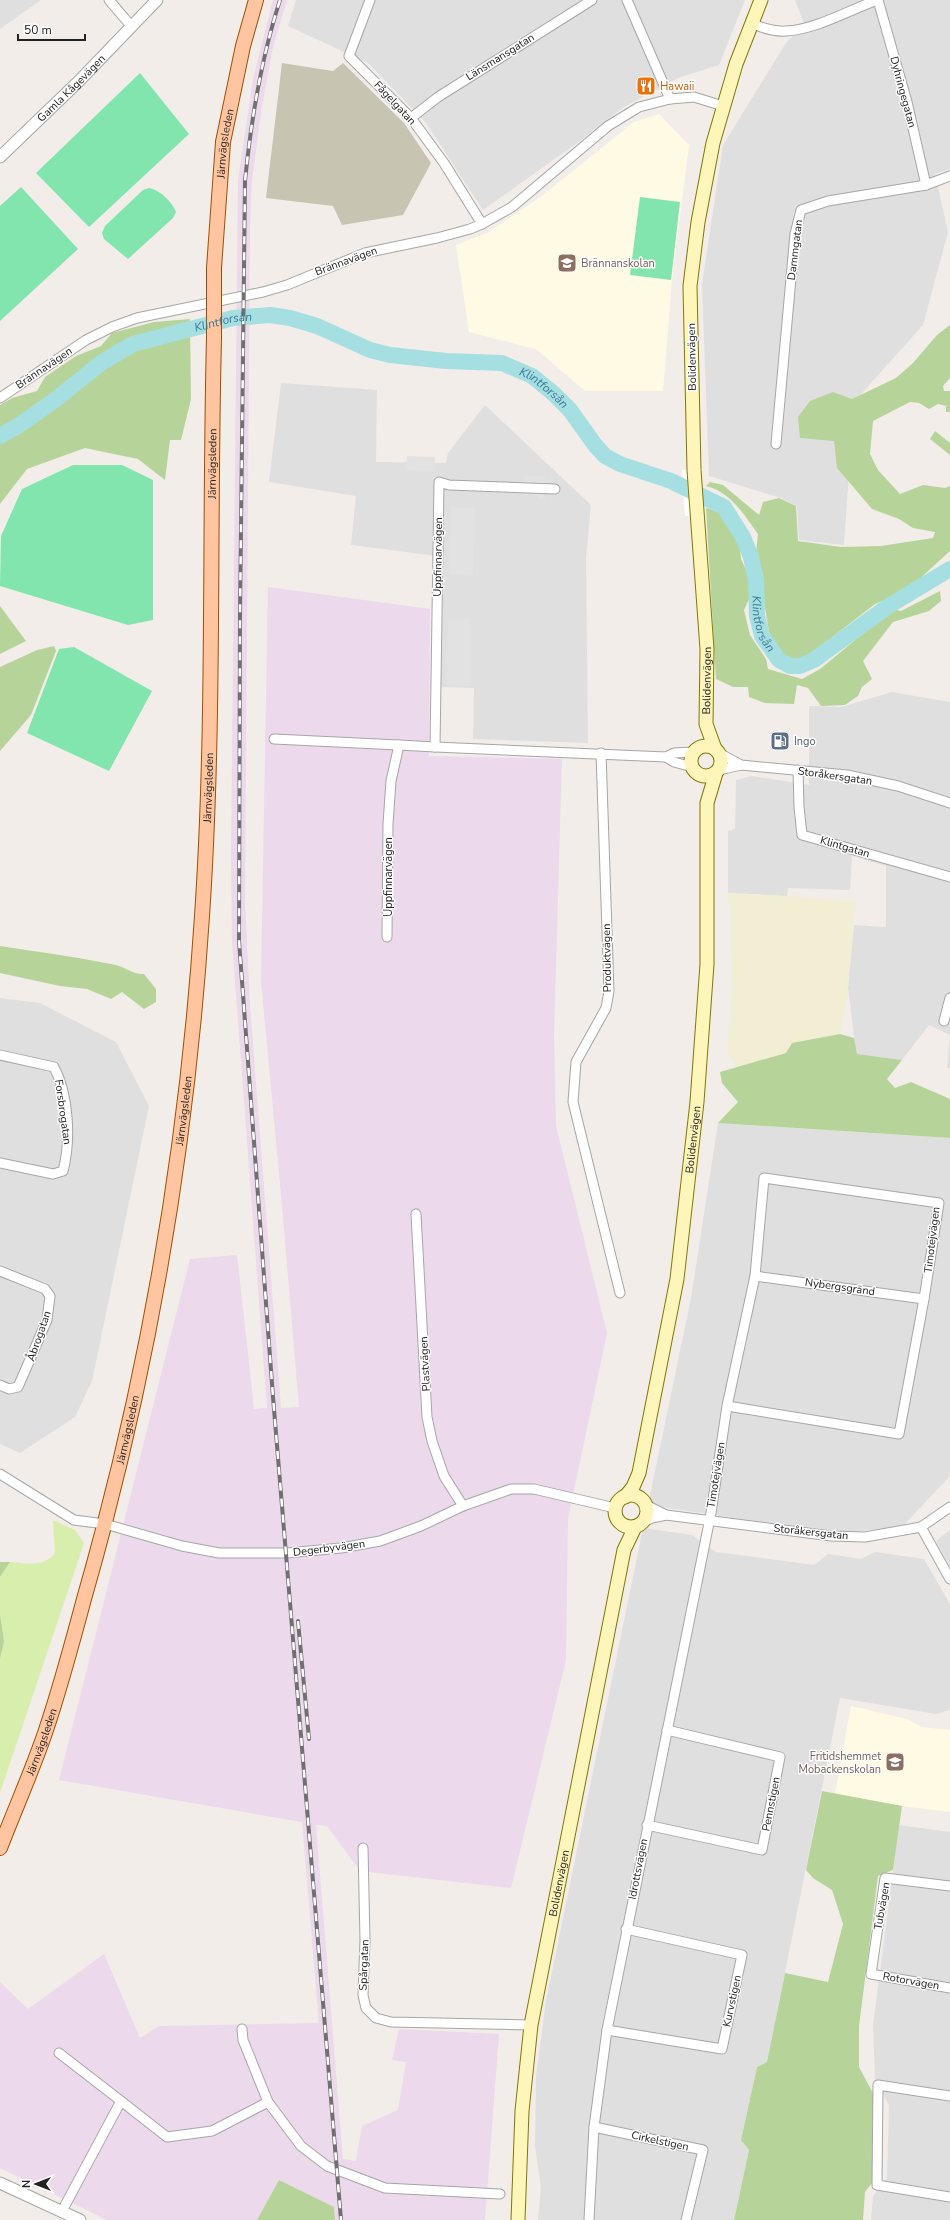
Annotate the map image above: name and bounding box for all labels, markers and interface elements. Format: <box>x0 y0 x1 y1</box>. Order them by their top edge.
scale bar <box>18 16 85 42</box>
text: 50 m <box>24 22 52 38</box>
street label: Länsmansgatan <box>463 30 537 84</box>
street label: Gamla Kågevägen <box>34 51 108 125</box>
street label: Dyhringegatan <box>886 55 920 129</box>
restaurant icon: Hawaii <box>635 75 657 97</box>
street label: Fågelgatan <box>371 78 419 128</box>
place label: Hawaii <box>660 79 694 94</box>
street label: Järnvägsleden <box>213 107 237 180</box>
street label: Dammgatan <box>784 219 806 281</box>
street label: Brännavägen <box>313 243 379 279</box>
school or university icon: Brännanskolan <box>556 252 578 274</box>
place label: Brännanskolan <box>581 256 655 271</box>
water label: Klintforsån <box>193 308 253 336</box>
street label: Bolidenvägen <box>684 323 700 391</box>
street label: Brännavägen <box>13 344 75 392</box>
water label: Klintforsån <box>517 363 572 412</box>
street label: Järnvägsleden <box>204 428 220 500</box>
street label: Uppfinnarvägen <box>430 517 446 597</box>
water label: Klintforsån <box>748 595 779 655</box>
street label: Bolidenvägen <box>699 647 715 715</box>
fuel station icon: Ingo <box>769 730 791 752</box>
place label: Ingo <box>794 734 816 749</box>
street label: Järnvägsleden <box>199 752 217 824</box>
street label: Storåkersgatan <box>797 763 873 789</box>
street label: Klintgatan <box>818 833 872 861</box>
street label: Uppfinnarvägen <box>381 837 396 917</box>
street label: Produktvägen <box>599 924 615 992</box>
street label: Järnvägsleden <box>172 1075 195 1148</box>
street label: Forsbrogatan <box>51 1078 75 1146</box>
street label: Bolidenvägen <box>681 1105 704 1174</box>
street label: Timotejvägen <box>920 1206 944 1274</box>
street label: Nybergsgränd <box>804 1275 876 1299</box>
street label: Åbrogatan <box>22 1308 55 1363</box>
street label: Plastvägen <box>416 1336 434 1392</box>
street label: Järnvägsleden <box>112 1394 143 1467</box>
street label: Timotejvägen <box>703 1441 729 1509</box>
street label: Storåkersgatan <box>773 1521 849 1543</box>
street label: Degerbyvägen <box>292 1536 366 1560</box>
street label: Järnvägsleden <box>22 1706 60 1778</box>
place label: Fritidshemmet Mobackenskolan <box>799 1749 881 1777</box>
school or university icon: Fritidshemmet Mobackenskolan <box>884 1751 906 1773</box>
street label: Pennstigen <box>758 1775 784 1833</box>
street label: Idrottsvägen <box>625 1837 651 1901</box>
street label: Bolidenvägen <box>545 1849 573 1918</box>
street label: Tubvägen <box>870 1881 894 1931</box>
street label: Spårgatan <box>356 1939 372 1991</box>
street label: Rotorvägen <box>881 1969 941 1993</box>
street label: Kurvstigen <box>719 1974 745 2028</box>
street label: Cirkelstigen <box>630 2128 690 2154</box>
north arrow <box>16 2164 56 2204</box>
text: N <box>19 2180 34 2188</box>

